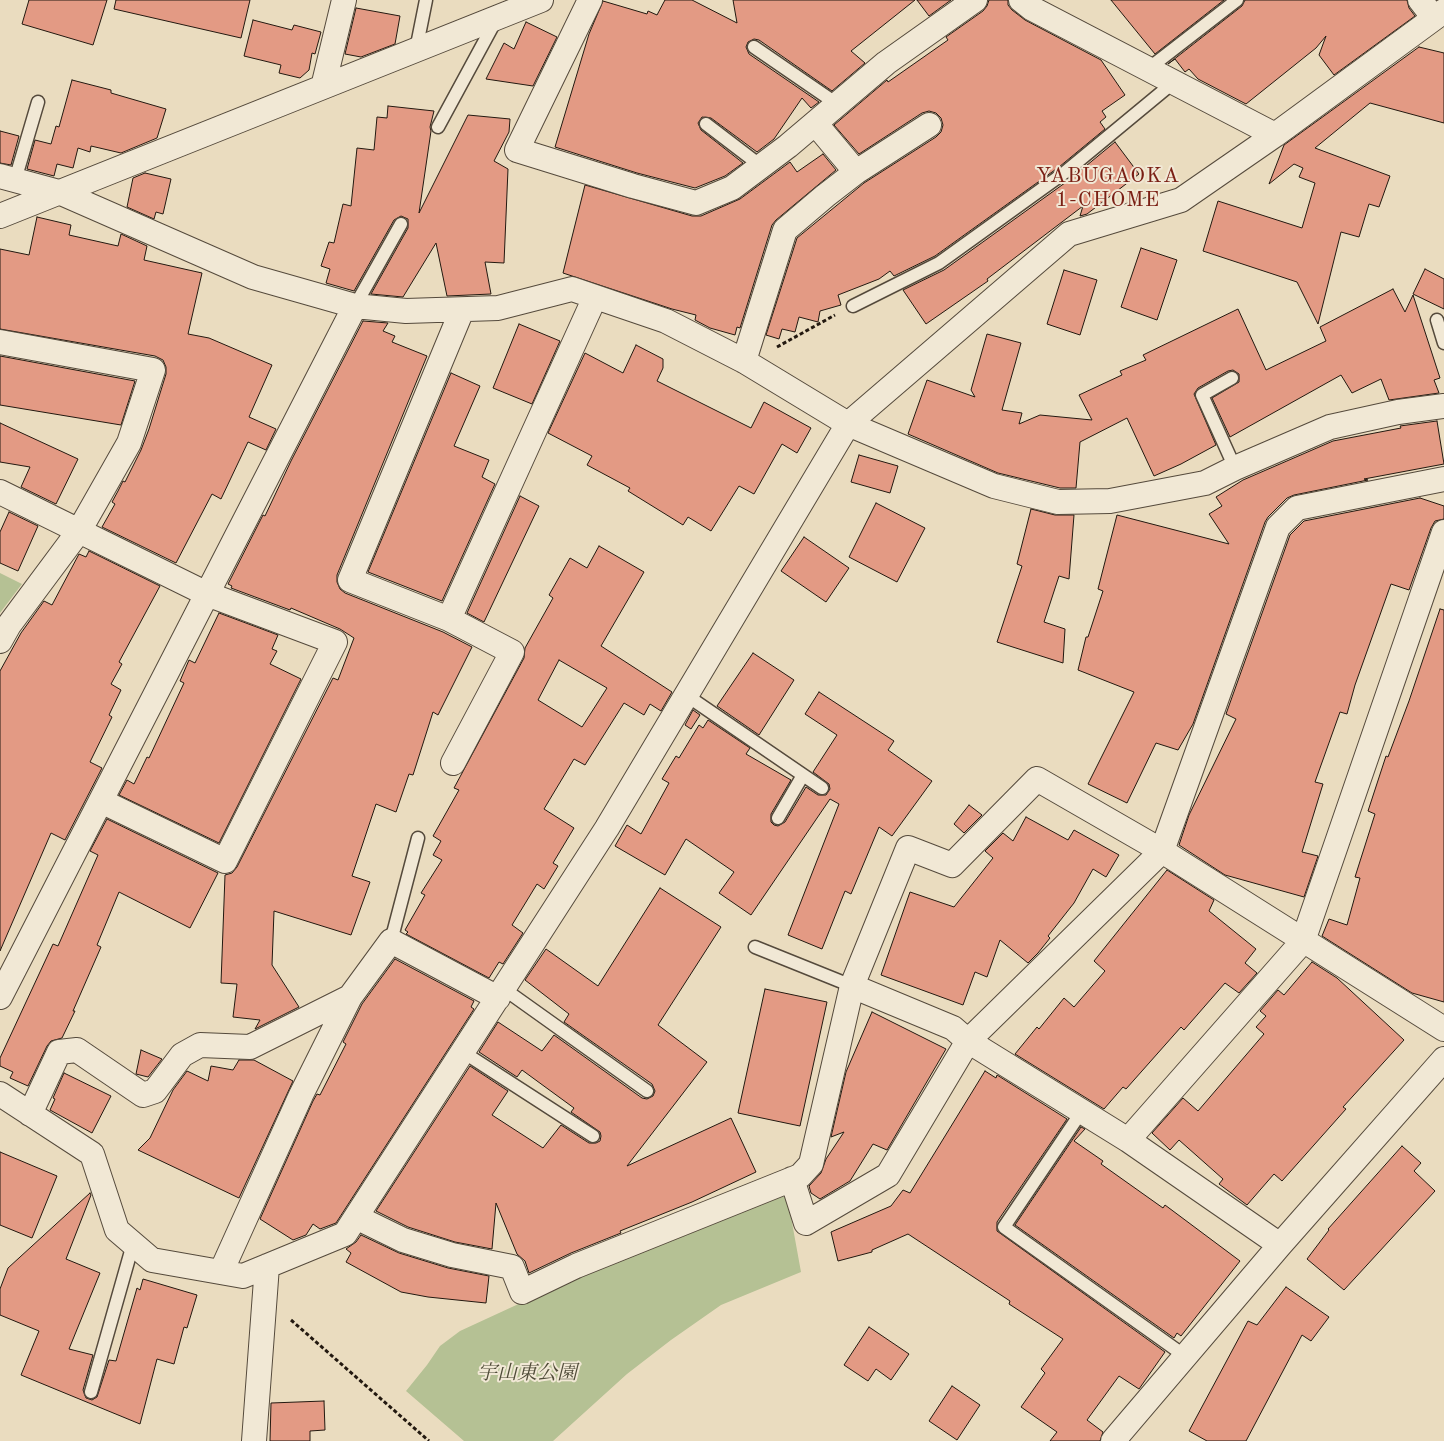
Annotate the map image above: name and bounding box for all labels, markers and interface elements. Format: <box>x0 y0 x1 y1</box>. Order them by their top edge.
district label: YABUGAOKA 1-CHOME <box>1035 163 1181 213</box>
park label: 宇山東公園 <box>477 1362 577 1386</box>

